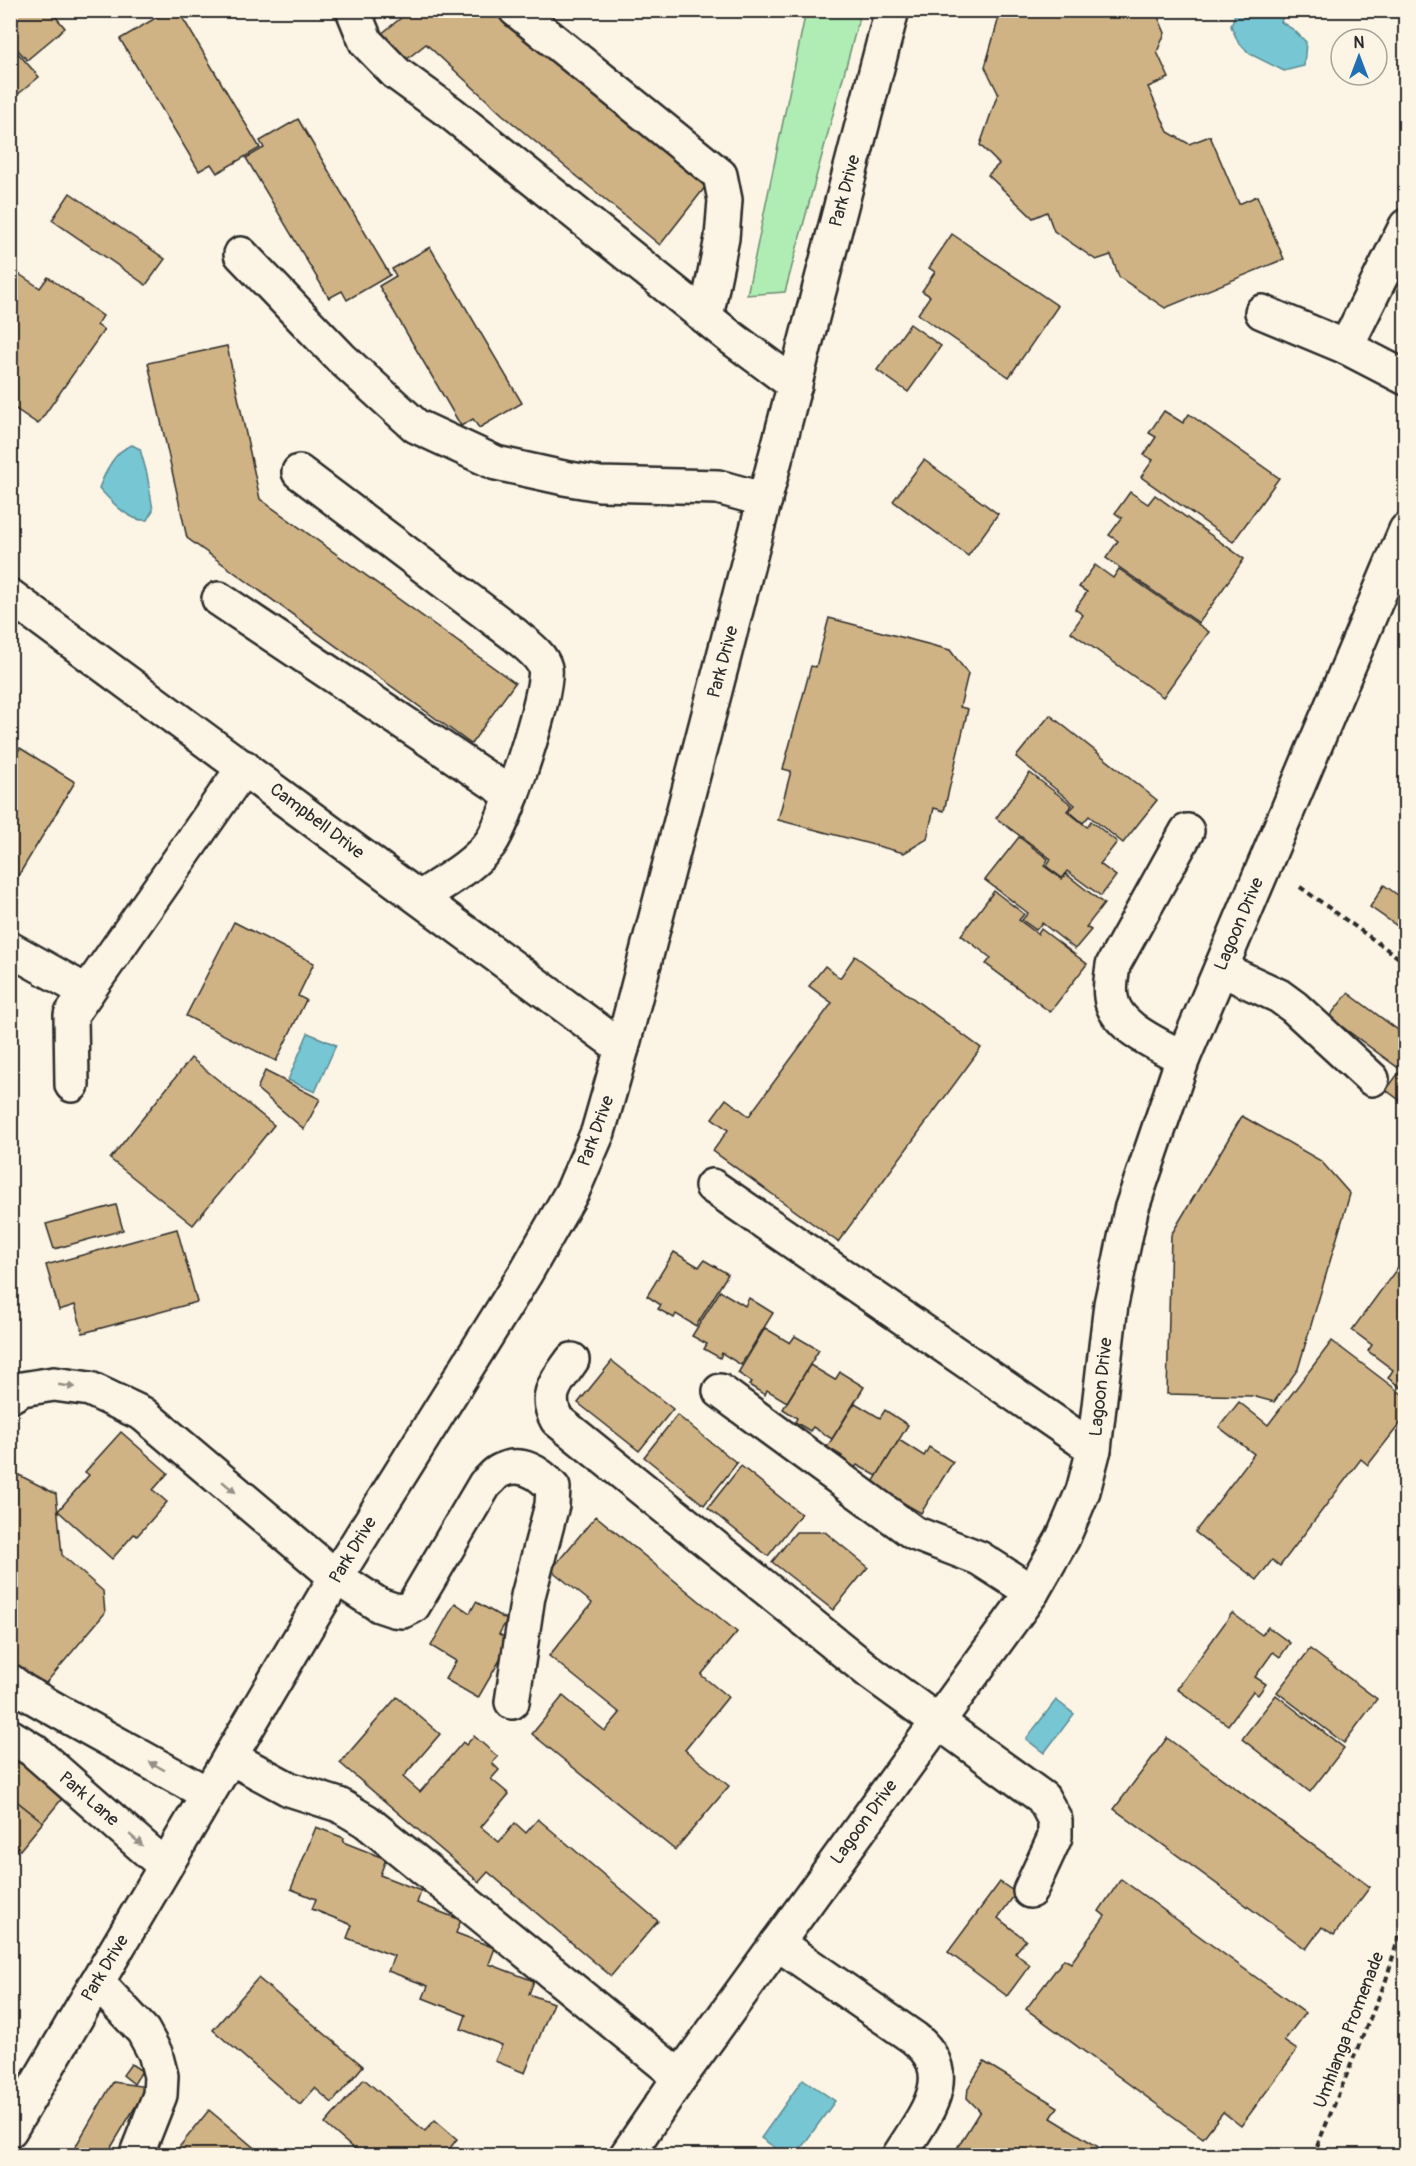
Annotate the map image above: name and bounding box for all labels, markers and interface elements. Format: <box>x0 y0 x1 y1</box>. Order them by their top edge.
north arrow <box>1329 27 1389 87</box>
text: N <box>1354 33 1365 53</box>
street label: Park Drive <box>824 152 866 230</box>
street label: Park Drive <box>702 623 744 701</box>
street label: Campbell Drive <box>265 778 369 864</box>
street label: Lagoon Drive <box>1209 874 1269 974</box>
street label: Park Drive <box>573 1092 619 1170</box>
street label: Lagoon Drive <box>1084 1336 1118 1438</box>
one-way arrow <box>57 1381 76 1390</box>
one-way arrow <box>221 1480 236 1493</box>
street label: Park Drive <box>324 1512 382 1588</box>
one-way arrow <box>148 1761 165 1771</box>
street label: Park Lane <box>54 1767 124 1832</box>
street label: Lagoon Drive <box>826 1775 903 1869</box>
one-way arrow <box>128 1833 143 1846</box>
street label: Park Drive <box>76 1930 134 2006</box>
street label: Umhlanga Promenade <box>1309 1948 1389 2111</box>

